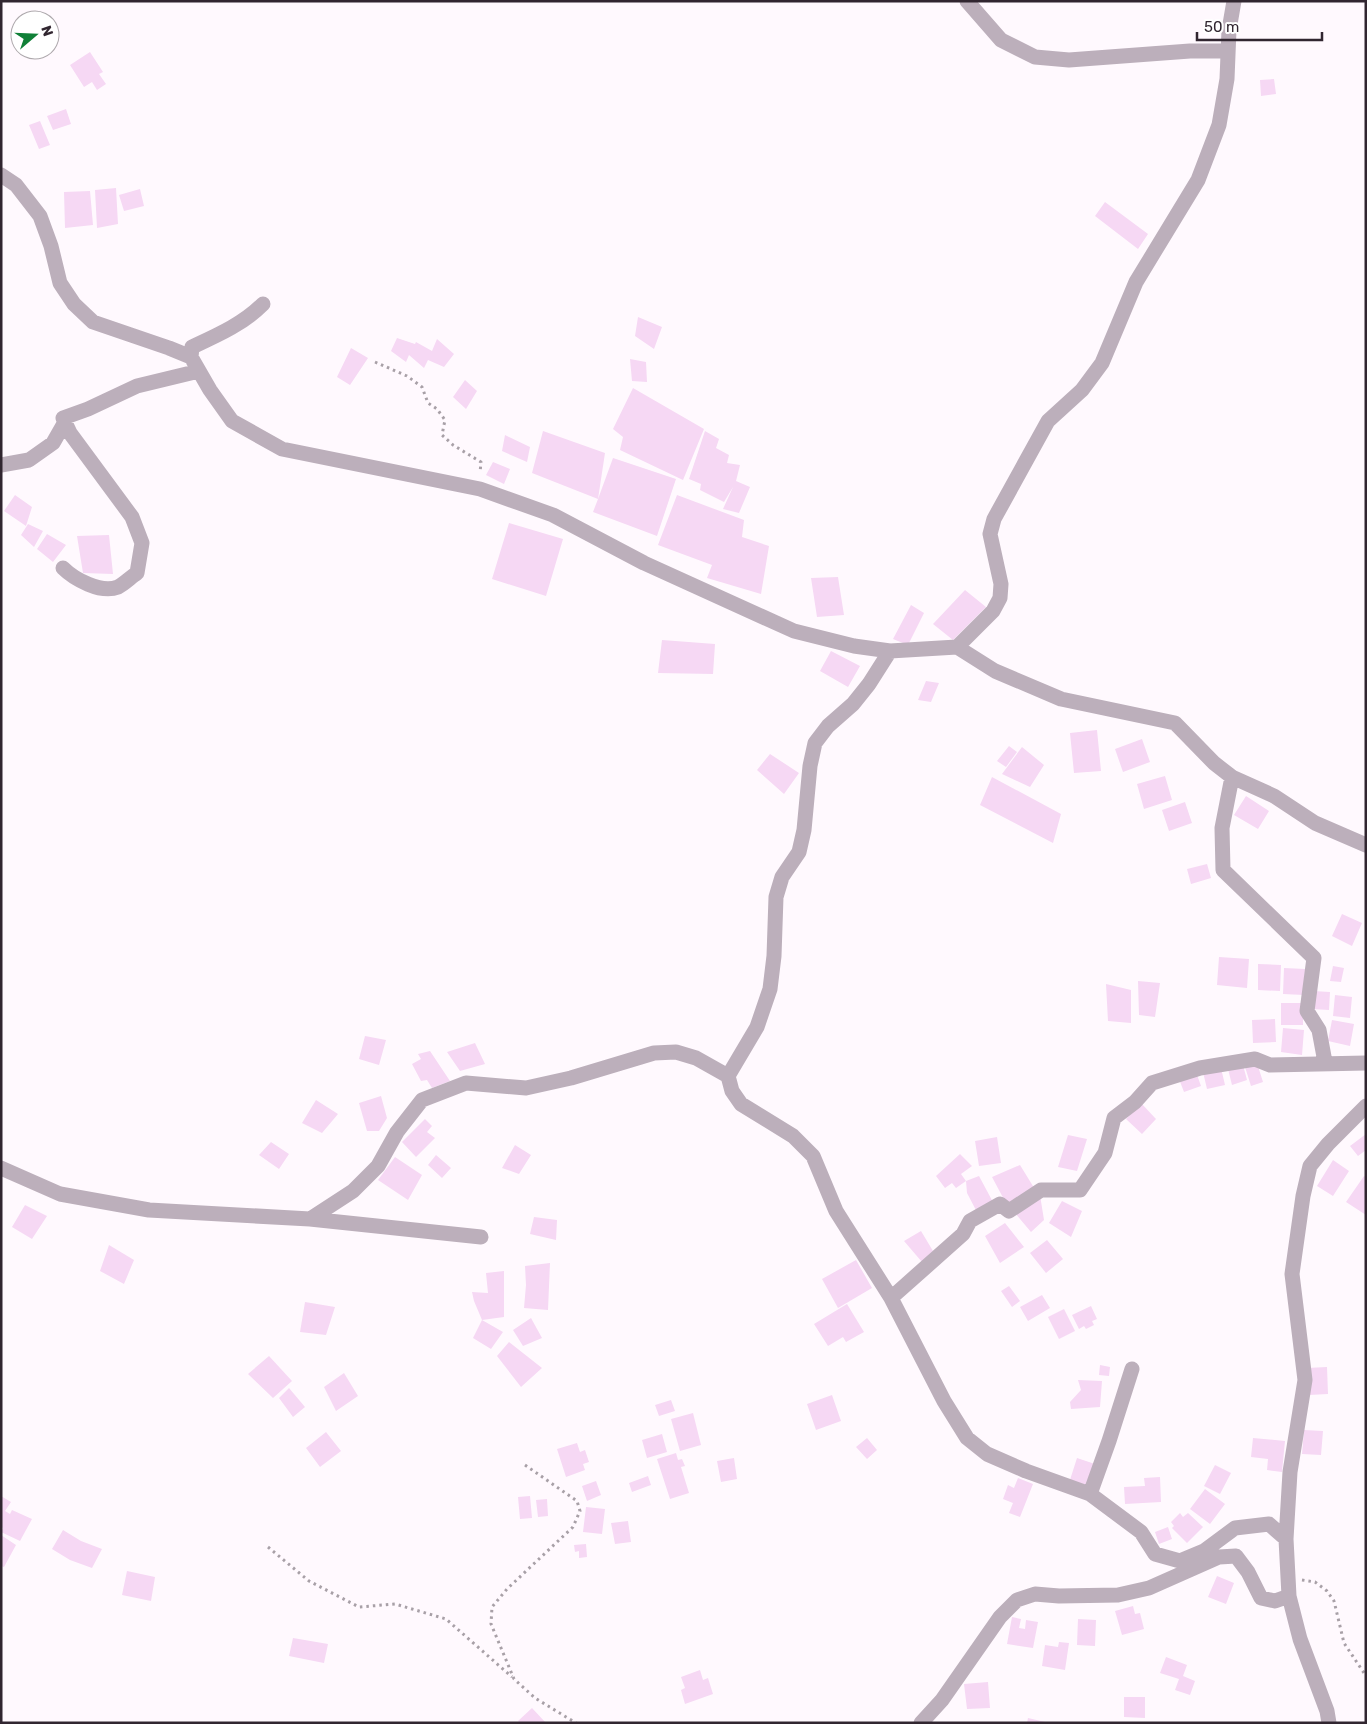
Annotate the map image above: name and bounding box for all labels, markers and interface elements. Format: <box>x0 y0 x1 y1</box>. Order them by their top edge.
north arrow <box>10 10 60 60</box>
scale bar <box>1197 10 1322 42</box>
text: 50 m <box>1204 18 1239 36</box>
text: N <box>37 23 56 38</box>

